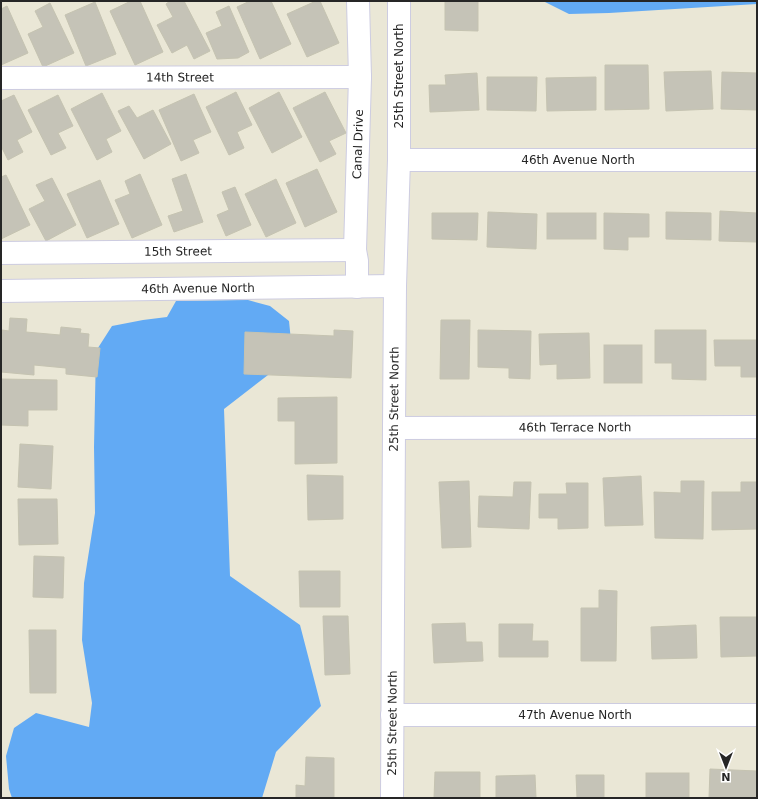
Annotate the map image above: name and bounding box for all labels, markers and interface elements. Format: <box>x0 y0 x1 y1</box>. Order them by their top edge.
street label: 25th Street North <box>392 23 406 129</box>
street label: 14th Street <box>146 70 214 85</box>
street label: Canal Drive <box>350 109 366 179</box>
street label: 46th Avenue North <box>521 153 635 167</box>
street label: 15th Street <box>144 244 212 259</box>
street label: 46th Avenue North <box>141 281 255 296</box>
street label: 25th Street North <box>387 346 402 452</box>
street label: 46th Terrace North <box>519 420 631 435</box>
street label: 25th Street North <box>385 670 400 776</box>
street label: 47th Avenue North <box>518 708 632 722</box>
north arrow <box>706 747 746 787</box>
text: N <box>721 770 731 783</box>

